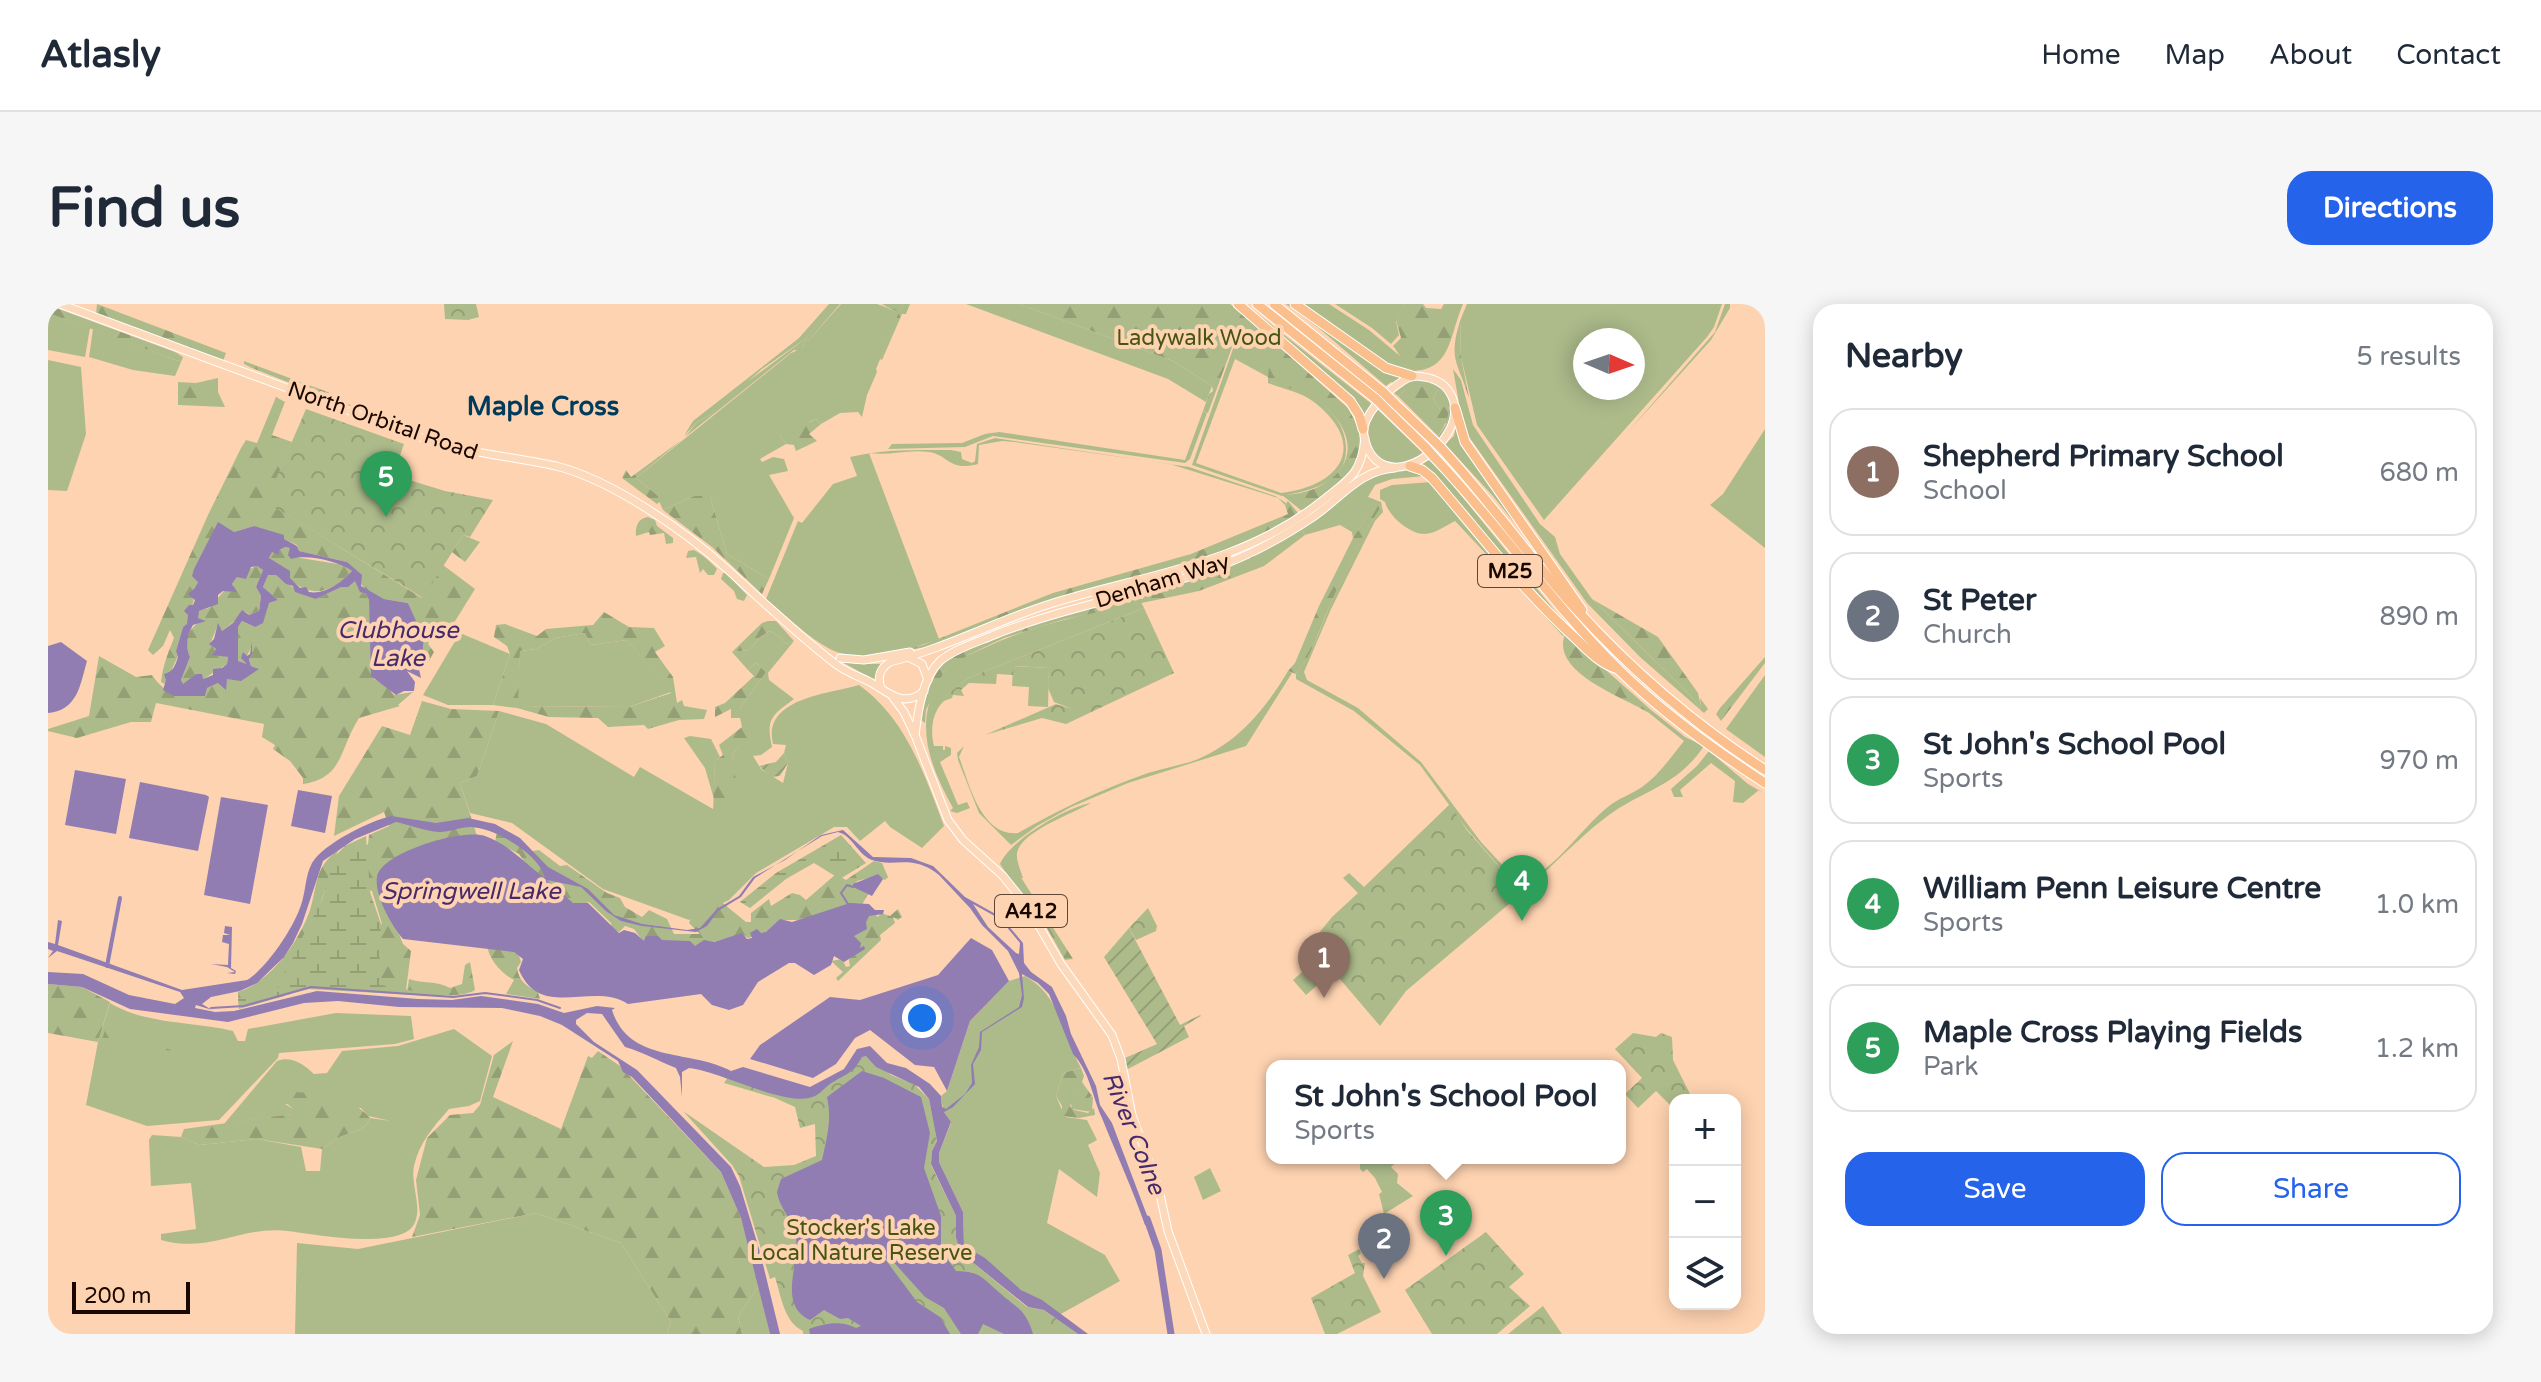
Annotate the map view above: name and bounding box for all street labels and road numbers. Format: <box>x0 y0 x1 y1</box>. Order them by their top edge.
street label: North Orbital Road <box>284 376 481 466</box>
street label: Denham Way <box>1092 548 1233 614</box>
road number: M25 <box>1478 555 1542 587</box>
road number: A412 <box>995 895 1067 927</box>

